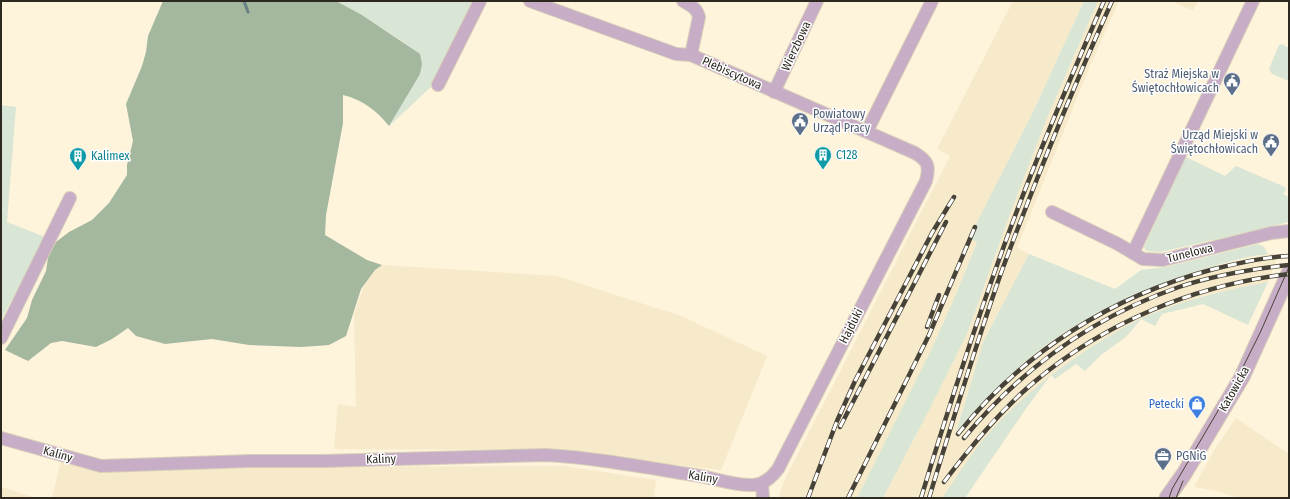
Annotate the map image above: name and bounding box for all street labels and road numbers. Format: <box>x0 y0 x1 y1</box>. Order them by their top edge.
street label: Wierzbowa <box>778 19 814 73</box>
street label: Plebiscytowa <box>700 54 764 92</box>
street label: Tunelowa <box>1166 241 1214 265</box>
street label: Hajduki <box>836 306 866 346</box>
street label: Katowicka <box>1216 364 1252 414</box>
street label: Kaliny <box>42 443 75 465</box>
street label: Kaliny <box>366 451 397 467</box>
street label: Kaliny <box>687 468 720 487</box>

